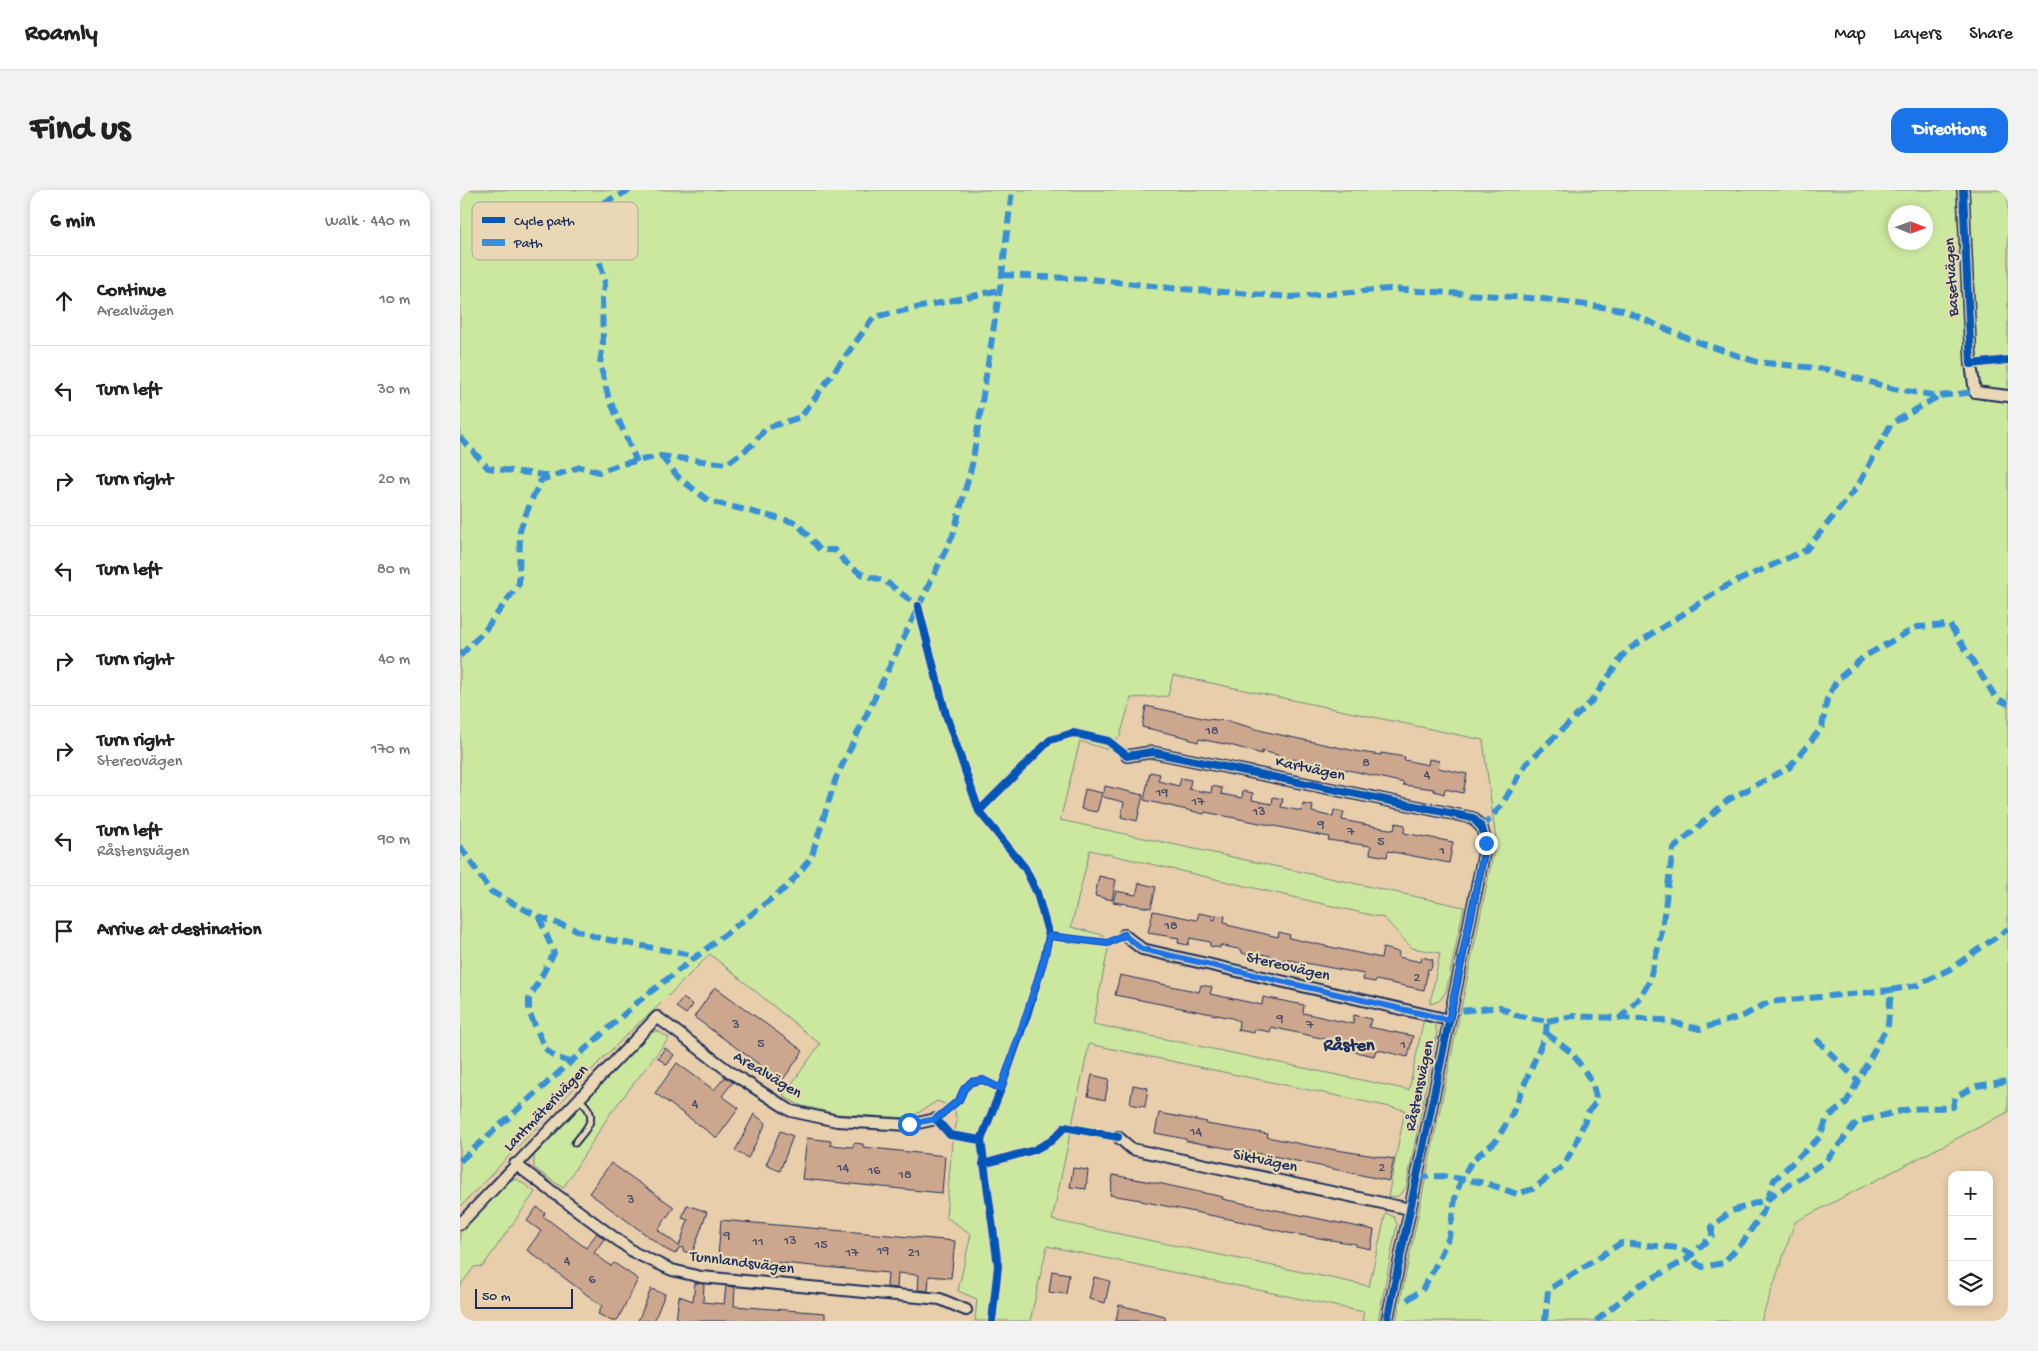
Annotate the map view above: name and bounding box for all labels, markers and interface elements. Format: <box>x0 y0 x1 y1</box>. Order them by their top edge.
text: Roamly <box>25 20 98 49</box>
text: Map <box>1834 24 1866 45</box>
text: Layers <box>1894 24 1941 45</box>
text: Share <box>1969 24 2013 45</box>
button: Directions <box>1891 108 2008 153</box>
text: Find us <box>30 110 130 151</box>
legend <box>472 202 638 260</box>
north arrow <box>1888 205 1933 250</box>
text: 6 min <box>50 210 95 235</box>
text: Walk · 440 m <box>325 213 410 232</box>
text: Cycle path <box>514 214 575 231</box>
text: Path <box>513 236 543 253</box>
street label: Basetvägen <box>1941 237 1965 318</box>
text: Continue <box>97 280 166 303</box>
icon: ahead <box>50 287 78 315</box>
text: 10 m <box>379 291 410 310</box>
text: Arealvägen <box>97 303 174 322</box>
icon: left <box>50 377 78 405</box>
text: Turn left <box>97 379 161 402</box>
text: 30 m <box>377 381 410 400</box>
icon: right <box>50 467 78 495</box>
text: Turn right <box>97 469 173 492</box>
text: 20 m <box>378 471 410 490</box>
icon: left <box>50 557 78 585</box>
text: Turn left <box>97 559 161 582</box>
text: 80 m <box>377 561 410 580</box>
icon: right <box>50 647 78 675</box>
text: Turn right <box>97 649 173 672</box>
text: 40 m <box>378 651 410 670</box>
house number: 18 <box>1204 723 1219 740</box>
text: Turn right <box>97 730 173 753</box>
icon: right <box>50 737 78 765</box>
text: 170 m <box>371 741 410 760</box>
text: Stereovägen <box>97 753 182 772</box>
street label: Kartvägen <box>1273 753 1347 787</box>
house number: 8 <box>1362 755 1370 772</box>
house number: 4 <box>1424 767 1431 784</box>
house number: 19 <box>1155 785 1168 802</box>
house number: 17 <box>1191 794 1205 811</box>
house number: 13 <box>1252 804 1265 821</box>
house number: 9 <box>1316 817 1325 834</box>
text: Turn left <box>97 820 161 843</box>
house number: 7 <box>1346 824 1355 841</box>
icon: left <box>50 827 78 855</box>
text: 90 m <box>378 831 410 850</box>
route end <box>1475 832 1498 855</box>
house number: 5 <box>1377 834 1385 851</box>
text: Råstensvägen <box>97 843 189 862</box>
house number: 1 <box>1438 843 1445 860</box>
icon: arrive <box>50 917 78 945</box>
house number: 18 <box>1163 918 1178 935</box>
text: Arrive at destination <box>97 919 261 942</box>
street label: Stereovägen <box>1244 949 1332 987</box>
house number: 2 <box>1414 970 1421 987</box>
house number: 9 <box>1275 1011 1284 1028</box>
house number: 3 <box>731 1017 740 1034</box>
house number: 7 <box>1305 1017 1314 1034</box>
house number: 5 <box>757 1036 765 1053</box>
district label: Råsten <box>1322 1036 1375 1057</box>
house number: 1 <box>1399 1037 1406 1054</box>
street label: Råstensvägen <box>1402 1038 1440 1133</box>
street label: Arealvägen <box>729 1048 805 1104</box>
street label: Lantmäterivägen <box>501 1061 594 1157</box>
house number: 4 <box>692 1096 699 1113</box>
route start <box>898 1113 921 1136</box>
house number: 14 <box>1189 1124 1203 1141</box>
street label: Siktvägen <box>1231 1146 1299 1178</box>
house number: 14 <box>836 1160 850 1177</box>
house number: 2 <box>1379 1160 1386 1177</box>
house number: 16 <box>867 1163 881 1180</box>
house number: 18 <box>897 1167 912 1184</box>
map controls <box>1948 1171 1993 1306</box>
button: + <box>1948 1171 1993 1216</box>
house number: 3 <box>626 1192 635 1209</box>
button: − <box>1948 1216 1993 1261</box>
house number: 9 <box>722 1228 731 1245</box>
house number: 13 <box>783 1233 796 1250</box>
house number: 11 <box>751 1234 764 1251</box>
house number: 15 <box>813 1237 828 1254</box>
house number: 19 <box>876 1243 889 1260</box>
house number: 17 <box>845 1245 859 1262</box>
house number: 21 <box>908 1245 920 1262</box>
street label: Tunnlandsvägen <box>688 1248 796 1280</box>
house number: 4 <box>564 1253 571 1270</box>
button: layers <box>1948 1261 1993 1306</box>
house number: 6 <box>588 1272 596 1289</box>
scale bar <box>475 1286 572 1309</box>
text: 50 m <box>482 1289 511 1306</box>

